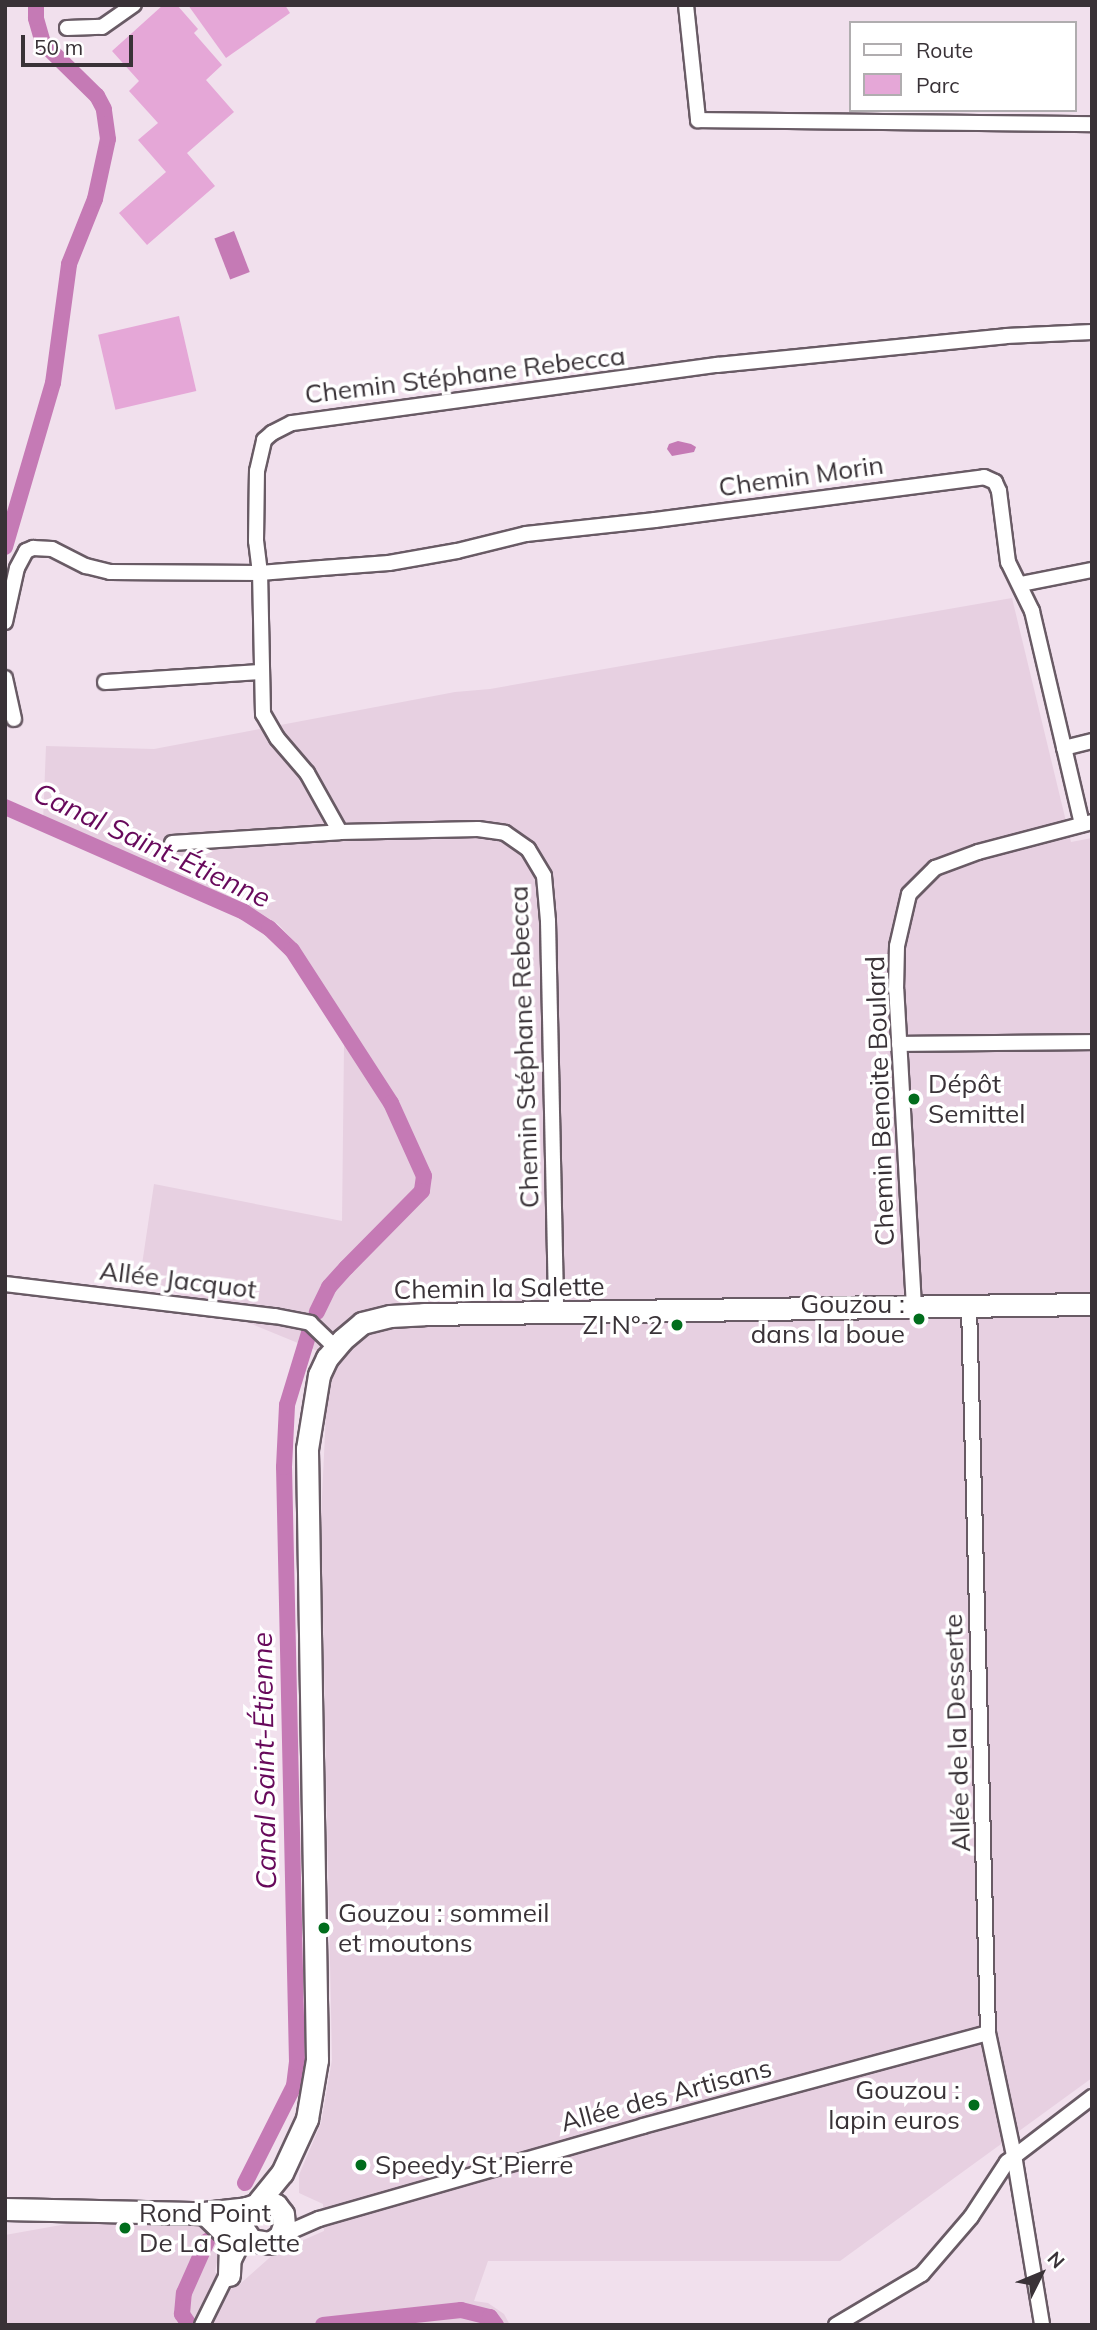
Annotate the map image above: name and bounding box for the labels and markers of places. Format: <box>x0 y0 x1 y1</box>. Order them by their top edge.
place label: Dépôt Semittel <box>928 1068 1025 1130</box>
marker: Dépôt Semittel <box>906 1091 922 1107</box>
place label: Gouzou : dans la boue <box>751 1288 905 1350</box>
place label: ZI N° 2 <box>583 1309 663 1341</box>
marker: Gouzou : dans la boue <box>911 1311 927 1327</box>
marker: ZI N° 2 <box>669 1317 685 1333</box>
place label: Gouzou : sommeil et moutons <box>338 1897 549 1958</box>
marker: Gouzou : sommeil et moutons <box>316 1920 332 1936</box>
place label: Gouzou : lapin euros <box>828 2074 960 2136</box>
marker: Gouzou : lapin euros <box>966 2097 982 2113</box>
place label: Speedy St Pierre <box>375 2149 573 2181</box>
marker: Speedy St Pierre <box>353 2157 369 2173</box>
place label: Rond Point De La Salette <box>139 2197 300 2258</box>
marker: Rond Point De La Salette <box>117 2220 133 2236</box>

